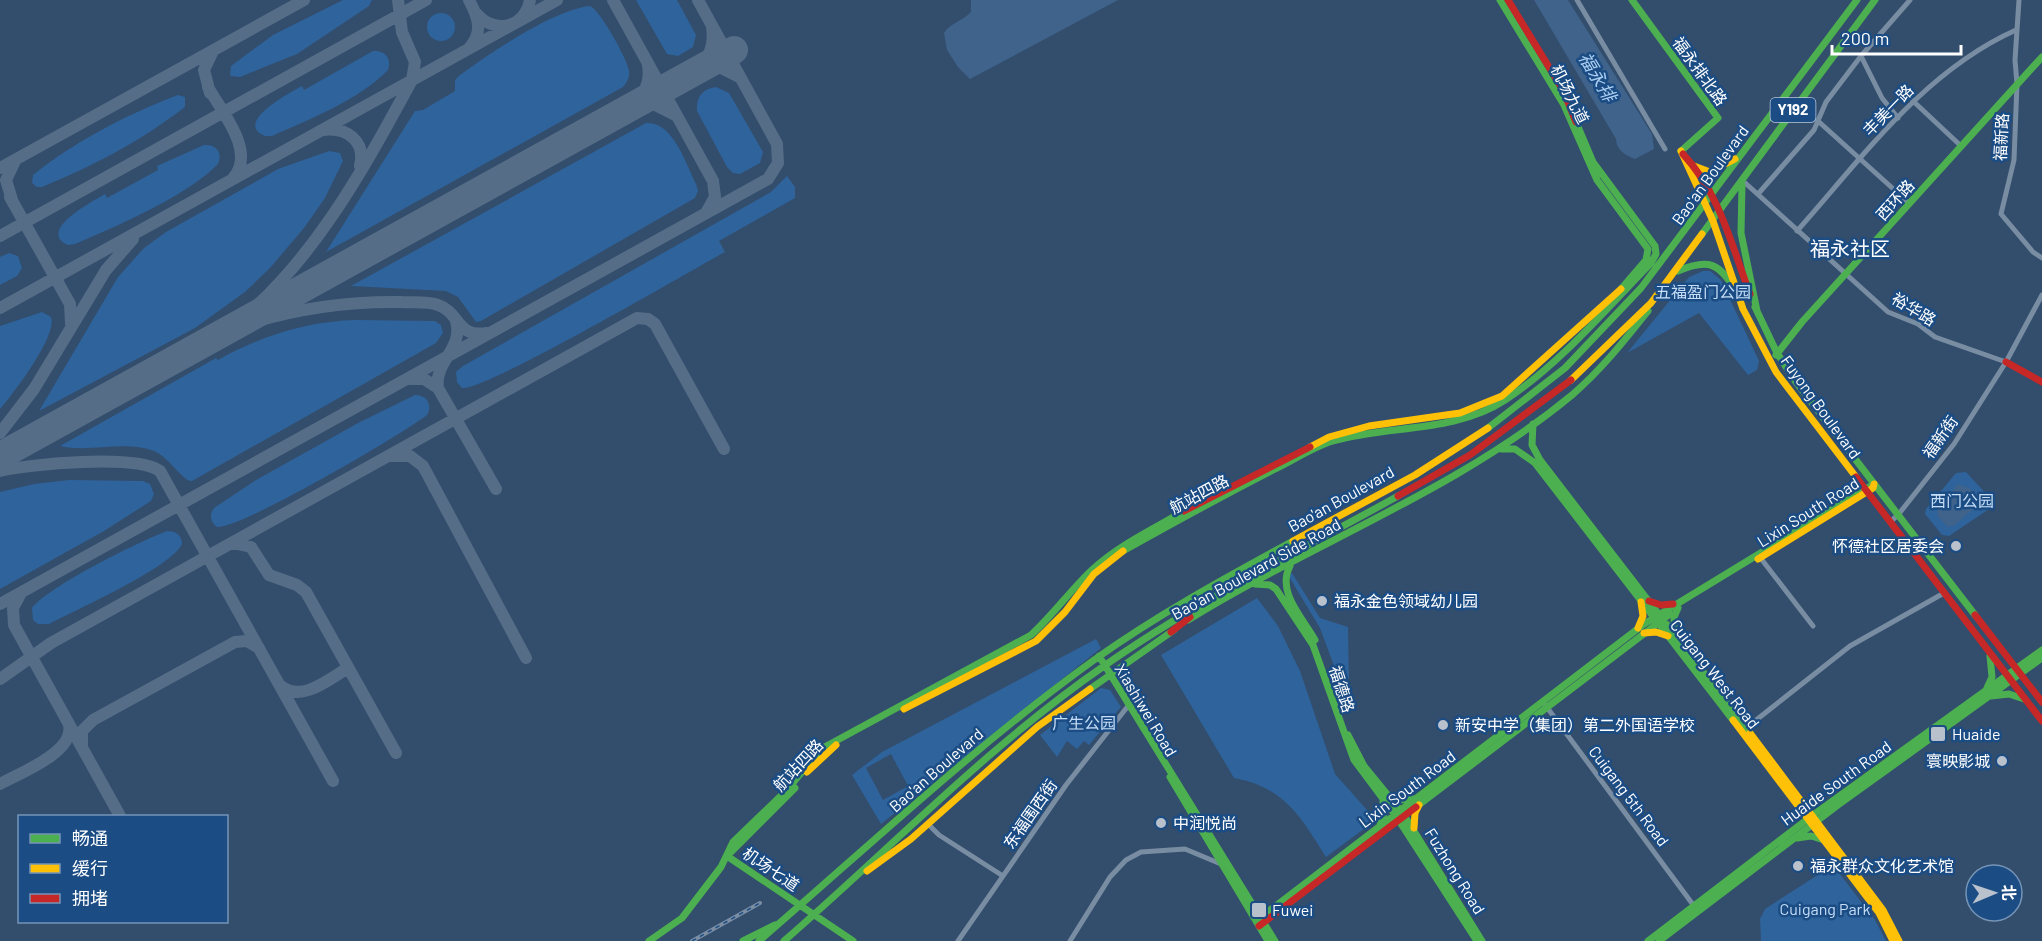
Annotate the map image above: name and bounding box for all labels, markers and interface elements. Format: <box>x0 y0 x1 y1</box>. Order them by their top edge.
scale bar <box>1832 18 1961 56</box>
text: 200 m <box>1841 27 1889 49</box>
street label: 福永排北路 <box>1669 33 1732 109</box>
water label: 福永排 <box>1575 48 1623 108</box>
street label: 机场九道 <box>1547 61 1593 127</box>
street label: 丰美一路 <box>1859 80 1917 139</box>
road number: Y192 <box>1770 98 1816 122</box>
street label: 福新路 <box>1990 113 2011 161</box>
street label: Bao'an Boulevard <box>1667 121 1752 228</box>
street label: 西环路 <box>1872 175 1918 224</box>
district label: 福永社区 <box>1810 236 1890 260</box>
park label: 五福盈门公园 <box>1655 282 1751 301</box>
street label: 裕华路 <box>1889 288 1940 329</box>
street label: Fuyong Boulevard <box>1778 351 1865 462</box>
street label: 福新街 <box>1918 412 1961 462</box>
street label: Bao'an Boulevard <box>1285 462 1397 535</box>
street label: 航站四路 <box>1166 470 1231 517</box>
street label: Lixin South Road <box>1753 473 1862 550</box>
park label: 西门公园 <box>1930 491 1994 510</box>
street label: Bao'an Boulevard Side Road <box>1168 514 1344 623</box>
place label: 怀德社区居委会 <box>1832 536 1944 555</box>
marker: 怀德社区居委会 <box>1949 539 1963 553</box>
place label: 福永金色领域幼儿园 <box>1334 591 1478 610</box>
marker: 福永金色领域幼儿园 <box>1315 594 1329 608</box>
street label: Cuigang West Road <box>1667 615 1764 732</box>
street label: Xiashiwei Road <box>1111 660 1181 759</box>
street label: 福德路 <box>1326 663 1359 715</box>
park label: 广生公园 <box>1052 713 1116 732</box>
place label: 新安中学（集团）第二外国语学校 <box>1455 715 1695 734</box>
marker: 新安中学（集团）第二外国语学校 <box>1436 718 1450 732</box>
street label: Bao'an Boulevard <box>885 724 986 816</box>
place label: Huaide <box>1952 724 2001 743</box>
marker: Huaide <box>1929 725 1947 743</box>
street label: 航站四路 <box>769 735 826 795</box>
street label: Huaide South Road <box>1777 736 1894 829</box>
street label: Cuigang 5th Road <box>1585 742 1673 850</box>
street label: Lixin South Road <box>1355 746 1459 831</box>
place label: 寰映影城 <box>1926 751 1990 770</box>
marker: 寰映影城 <box>1995 754 2009 768</box>
street label: 东福围西街 <box>999 775 1060 852</box>
place label: 中润悦尚 <box>1173 813 1237 832</box>
legend <box>18 815 228 923</box>
marker: 中润悦尚 <box>1154 816 1168 830</box>
street label: Fuzhong Road <box>1422 824 1489 917</box>
text: 畅通 <box>72 827 108 849</box>
street label: 机场七道 <box>739 843 803 894</box>
place label: 福永群众文化艺术馆 <box>1810 856 1954 875</box>
text: 缓行 <box>72 857 108 879</box>
marker: 福永群众文化艺术馆 <box>1791 859 1805 873</box>
north arrow <box>1964 863 2024 923</box>
text: 北 <box>2000 884 2019 901</box>
text: 拥堵 <box>72 887 108 909</box>
park label: Cuigang Park <box>1780 899 1870 918</box>
place label: Fuwei <box>1272 900 1313 919</box>
marker: Fuwei <box>1250 901 1268 919</box>

